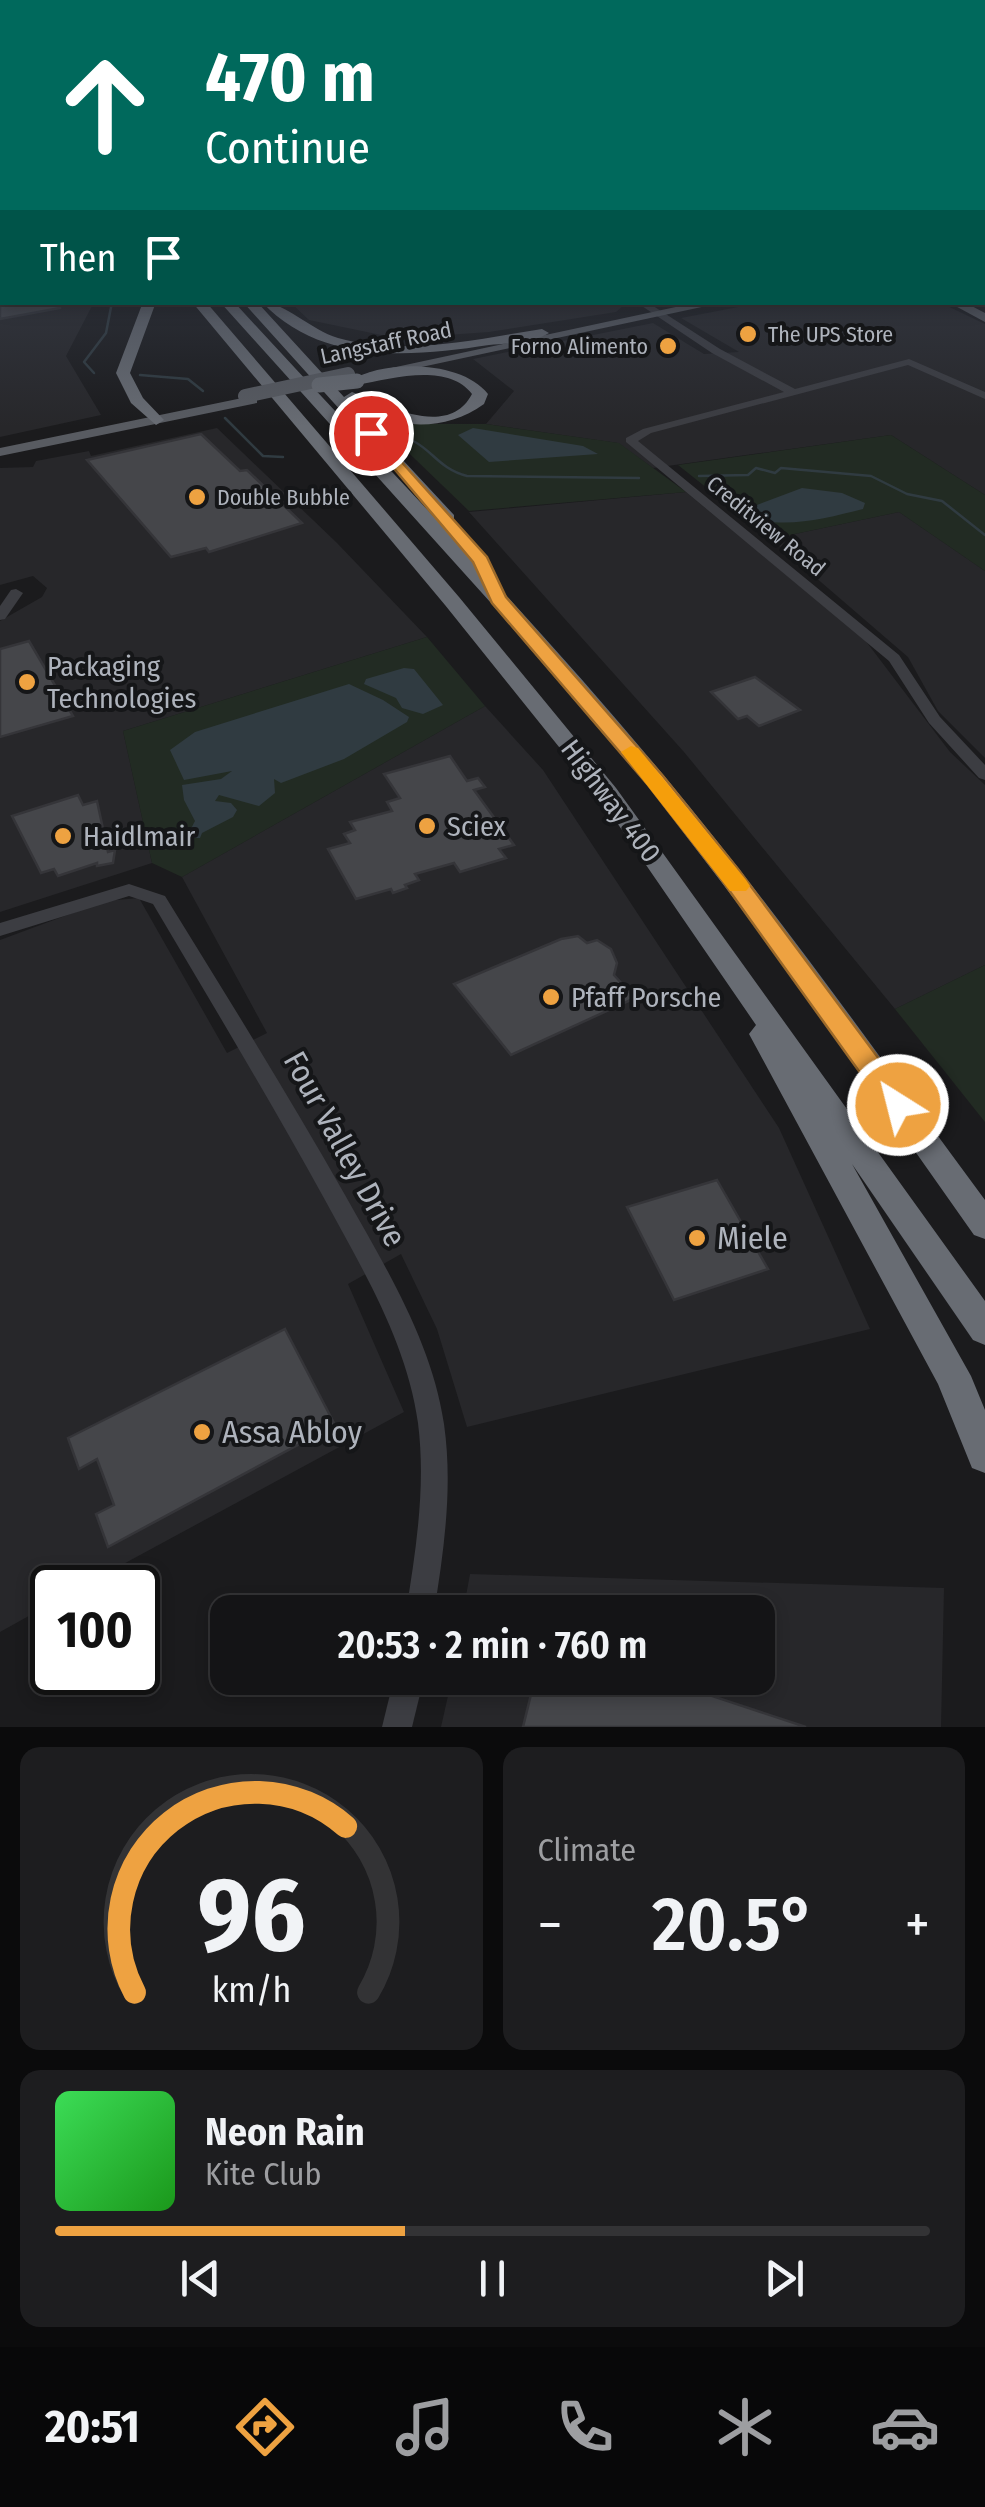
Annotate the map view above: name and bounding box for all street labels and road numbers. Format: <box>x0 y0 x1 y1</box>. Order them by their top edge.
street label: Langstaff Road <box>318 316 454 370</box>
street label: Creditview Road <box>701 470 831 582</box>
street label: Highway 400 <box>554 733 668 869</box>
street label: Four Valley Drive <box>276 1045 414 1253</box>

